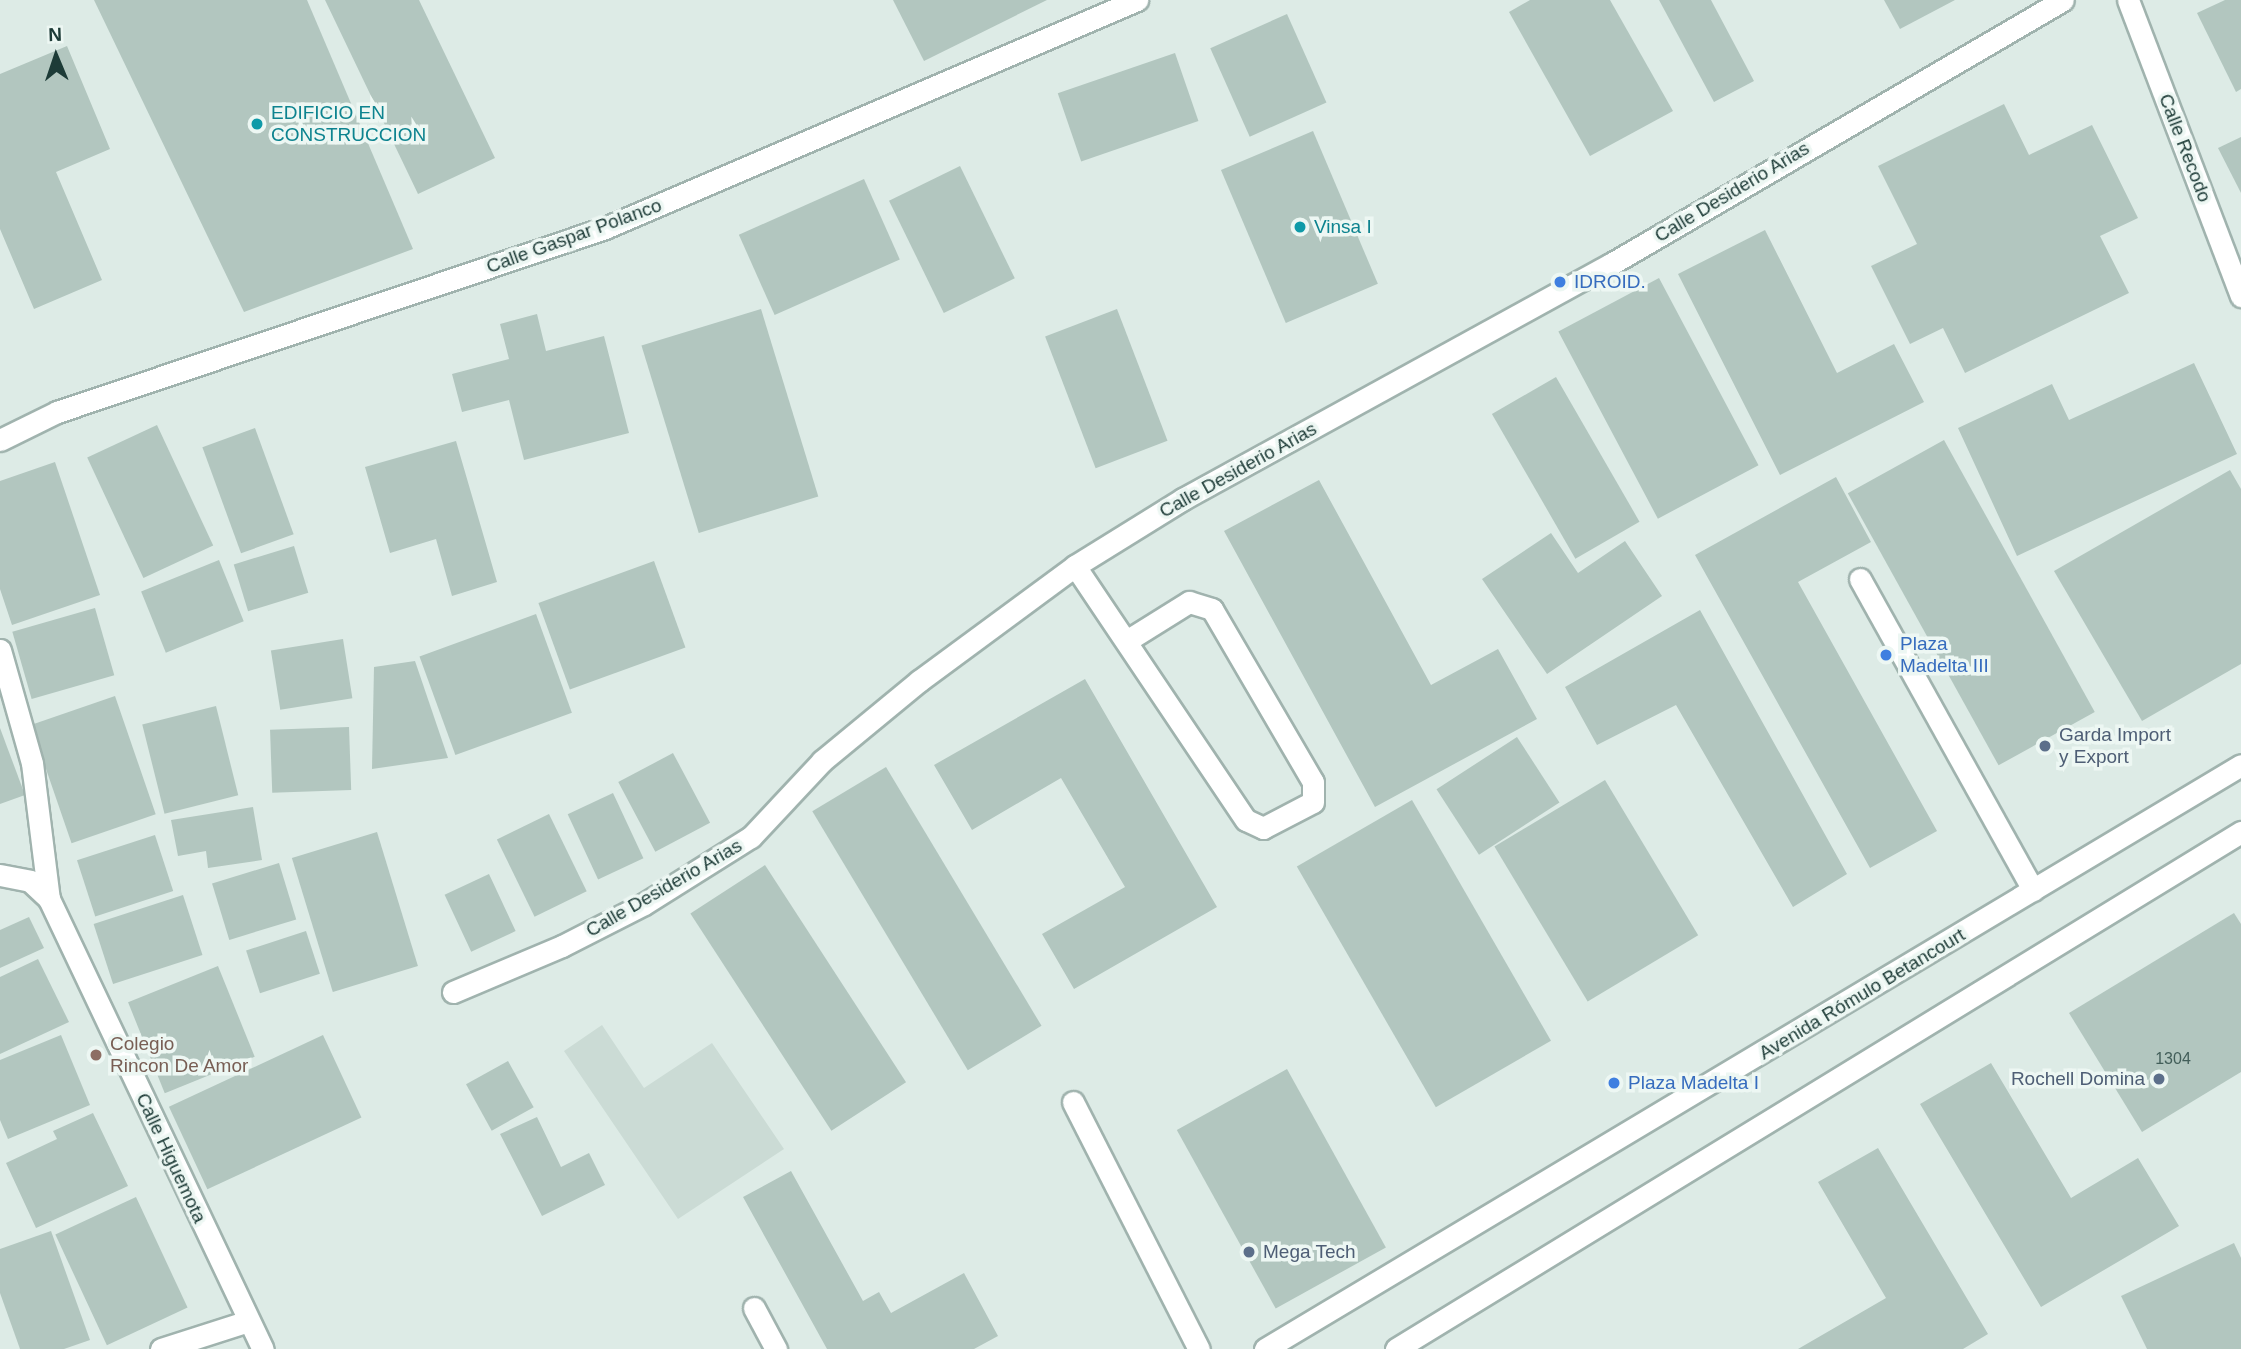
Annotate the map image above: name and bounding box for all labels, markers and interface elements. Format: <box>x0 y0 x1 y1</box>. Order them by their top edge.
north arrow <box>21 21 91 91</box>
text: N <box>48 24 62 45</box>
street label: Calle Recodo <box>2154 91 2216 205</box>
place label: EDIFICIO EN CONSTRUCCION <box>271 102 426 146</box>
marker: EDIFICIO EN CONSTRUCCION <box>249 116 265 132</box>
street label: Calle Desiderio Arias <box>1650 137 1814 247</box>
street label: Calle Gaspar Polanco <box>483 194 665 278</box>
place label: Vinsa I <box>1314 216 1372 238</box>
marker: Vinsa I <box>1292 219 1308 235</box>
place label: IDROID. <box>1574 271 1646 293</box>
marker: IDROID. <box>1552 274 1568 290</box>
street label: Calle Desiderio Arias <box>1155 417 1321 523</box>
place label: Plaza Madelta III <box>1900 633 1989 677</box>
marker: Plaza Madelta III <box>1878 647 1894 663</box>
place label: Garda Import y Export <box>2059 724 2171 768</box>
marker: Garda Import y Export <box>2037 738 2053 754</box>
street label: Calle Desiderio Arias <box>581 834 747 942</box>
street label: Avenida Rómulo Betancourt <box>1755 923 1969 1065</box>
place label: Colegio Rincon De Amor <box>110 1033 249 1077</box>
marker: Colegio Rincon De Amor <box>88 1047 104 1063</box>
house number: 1304 <box>2155 1049 2191 1069</box>
place label: Rochell Domina <box>2011 1068 2145 1090</box>
marker: Rochell Domina <box>2151 1071 2167 1087</box>
place label: Plaza Madelta I <box>1628 1072 1759 1094</box>
marker: Plaza Madelta I <box>1606 1075 1622 1091</box>
street label: Calle Higuemota <box>131 1090 211 1226</box>
place label: Mega Tech <box>1263 1241 1356 1263</box>
marker: Mega Tech <box>1241 1244 1257 1260</box>

